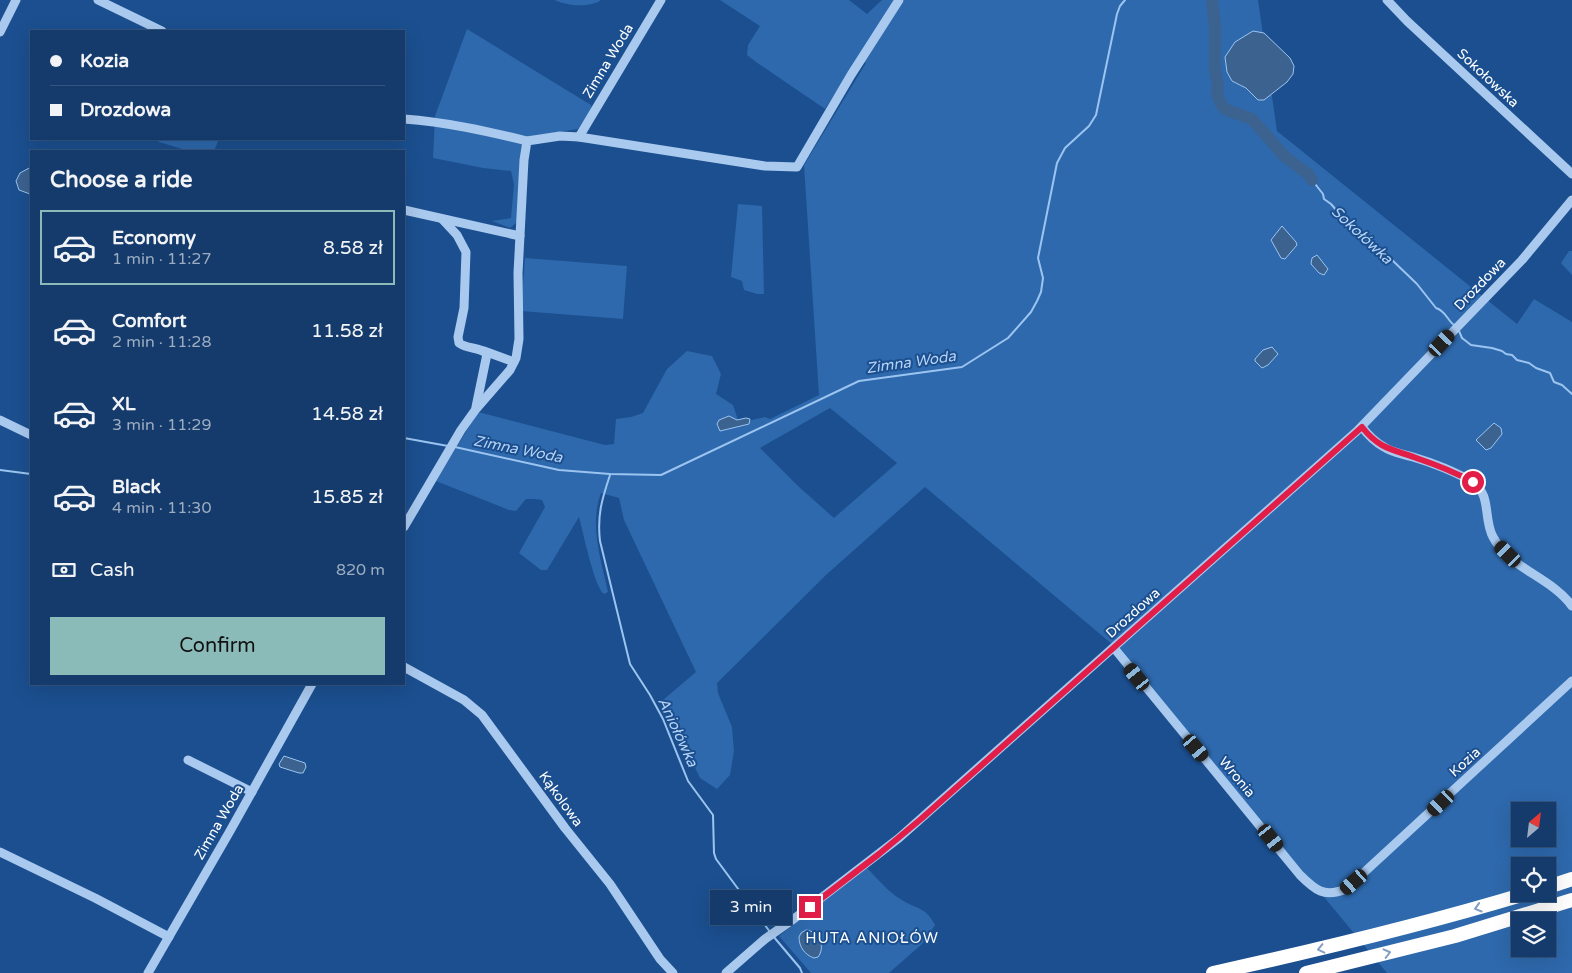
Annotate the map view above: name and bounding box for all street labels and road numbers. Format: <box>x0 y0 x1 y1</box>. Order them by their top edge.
street label: Zimna Woda <box>579 21 637 101</box>
street label: Sokołowska <box>1454 45 1522 111</box>
street label: Drozdowa <box>1451 254 1509 314</box>
street label: Drozdowa <box>1102 584 1164 642</box>
street label: Kozia <box>1446 744 1484 780</box>
street label: Wronia <box>1215 753 1259 801</box>
street label: Kąkolowa <box>535 768 587 830</box>
street label: Zimna Woda <box>191 781 247 863</box>

